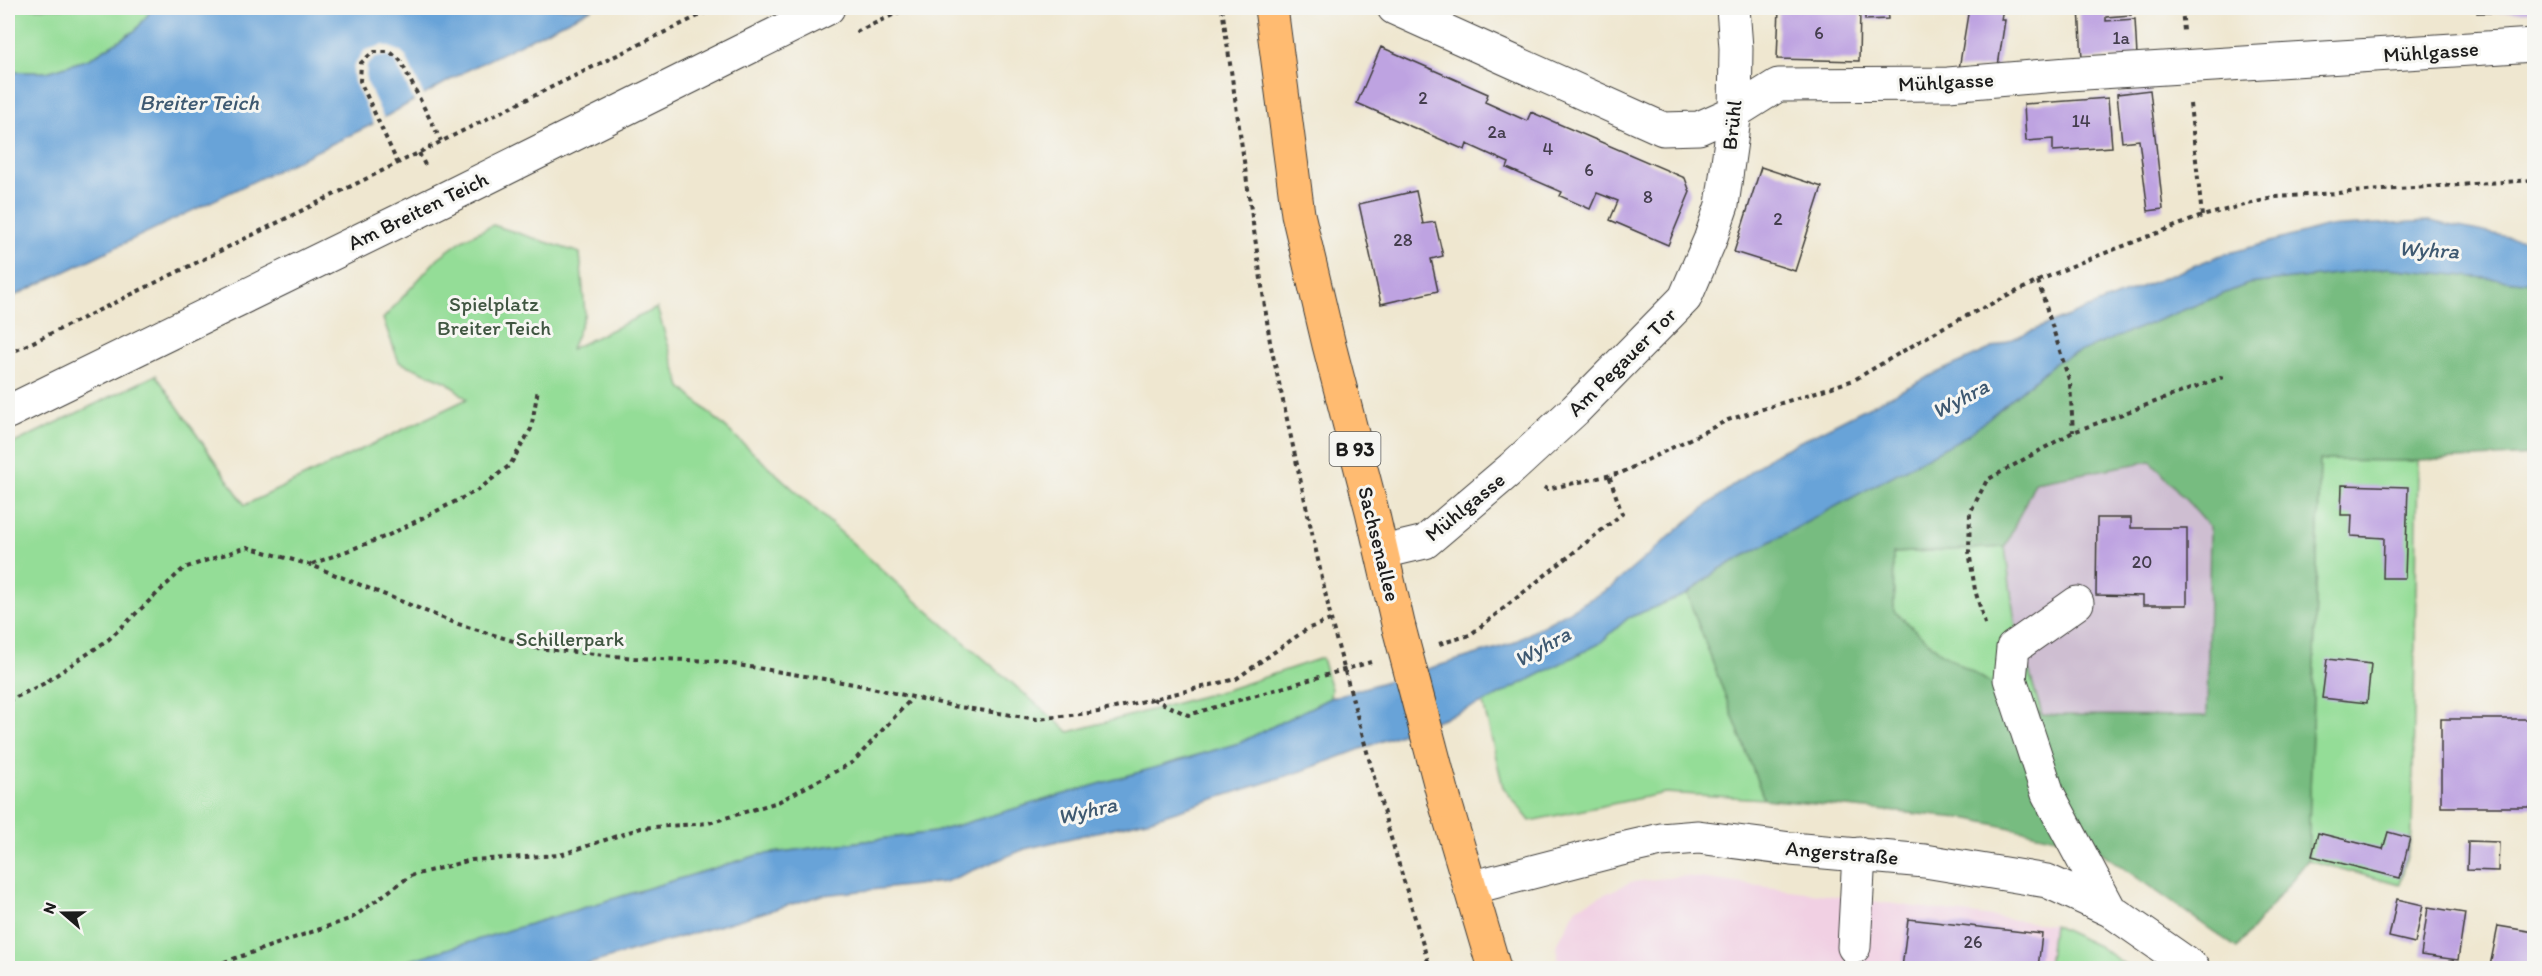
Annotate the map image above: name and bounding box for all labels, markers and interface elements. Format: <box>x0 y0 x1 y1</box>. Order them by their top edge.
house number: 6 <box>1814 22 1824 44</box>
house number: 1a <box>2112 27 2130 49</box>
street label: Mühlgasse <box>2382 36 2480 67</box>
street label: Mühlgasse <box>1898 67 1994 96</box>
house number: 2 <box>1418 87 1428 109</box>
water label: Breiter Teich <box>139 89 259 116</box>
street label: Brühl <box>1716 99 1747 151</box>
house number: 14 <box>2071 110 2091 132</box>
house number: 2a <box>1488 121 1507 143</box>
house number: 4 <box>1543 138 1554 160</box>
house number: 6 <box>1584 159 1594 181</box>
street label: Am Breiten Teich <box>343 166 492 255</box>
house number: 8 <box>1643 186 1653 208</box>
house number: 2 <box>1773 208 1783 230</box>
house number: 28 <box>1393 229 1413 251</box>
water label: Wyhra <box>2398 234 2460 265</box>
park label: Spielplatz Breiter Teich <box>437 291 551 340</box>
street label: Am Pegauer Tor <box>1562 302 1682 421</box>
water label: Wyhra <box>1927 372 1994 425</box>
road number: B 93 <box>1330 432 1380 466</box>
street label: Mühlgasse <box>1420 467 1510 546</box>
street label: Sachsenallee <box>1353 484 1406 604</box>
house number: 20 <box>2132 551 2152 573</box>
water label: Wyhra <box>1509 620 1576 673</box>
park label: Schillerpark <box>516 626 625 651</box>
water label: Wyhra <box>1055 790 1120 830</box>
street label: Angerstraße <box>1785 835 1900 870</box>
north arrow <box>33 883 93 943</box>
text: N <box>39 900 60 916</box>
house number: 26 <box>1964 931 1983 953</box>

